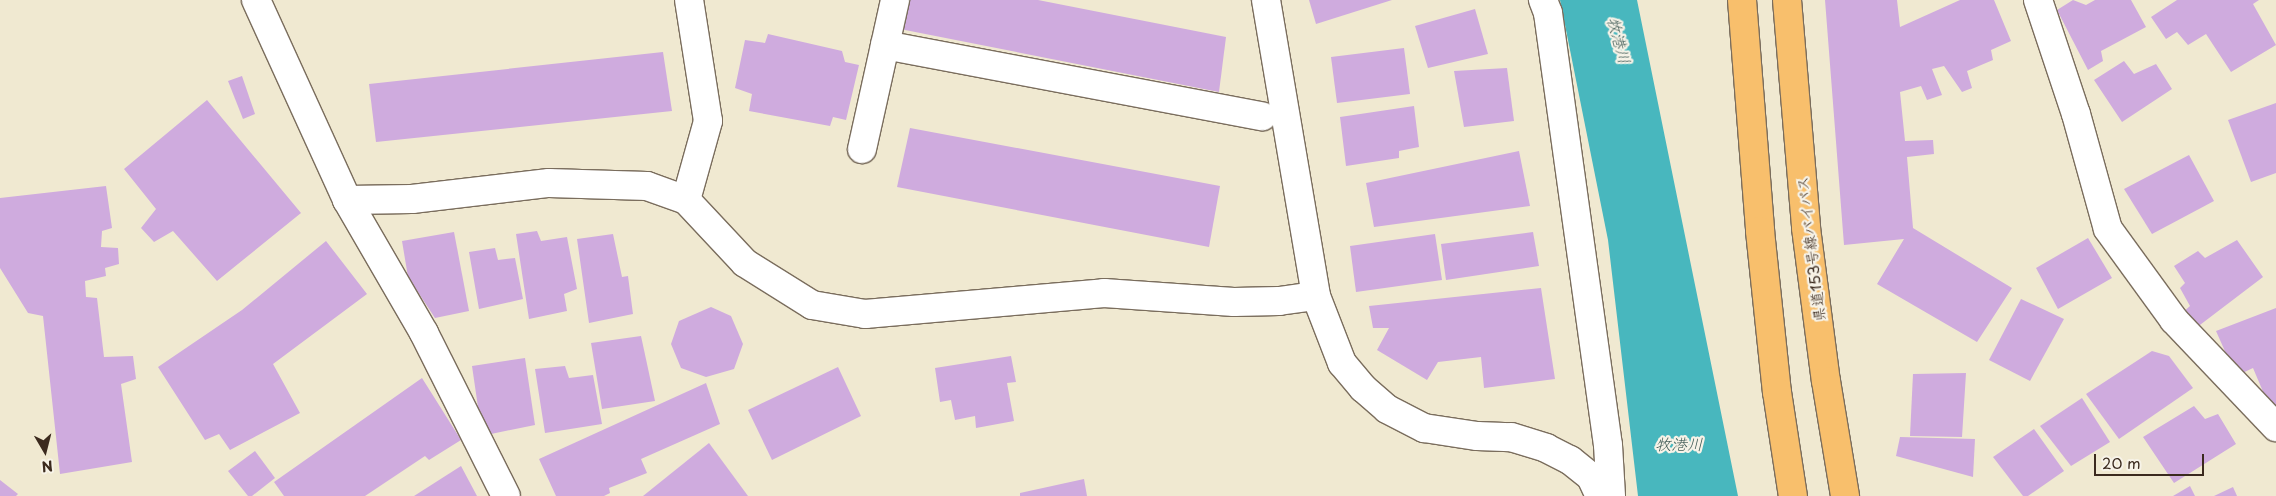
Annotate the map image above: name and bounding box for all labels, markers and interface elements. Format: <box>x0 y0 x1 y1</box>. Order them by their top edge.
water label: 牧港川 <box>1605 14 1635 66</box>
street label: 県道153号線バイパス <box>1792 175 1828 323</box>
north arrow <box>20 426 70 476</box>
water label: 牧港川 <box>1655 433 1703 453</box>
scale bar <box>2096 444 2206 476</box>
text: 20 m <box>2102 451 2141 474</box>
text: N <box>40 455 54 478</box>

